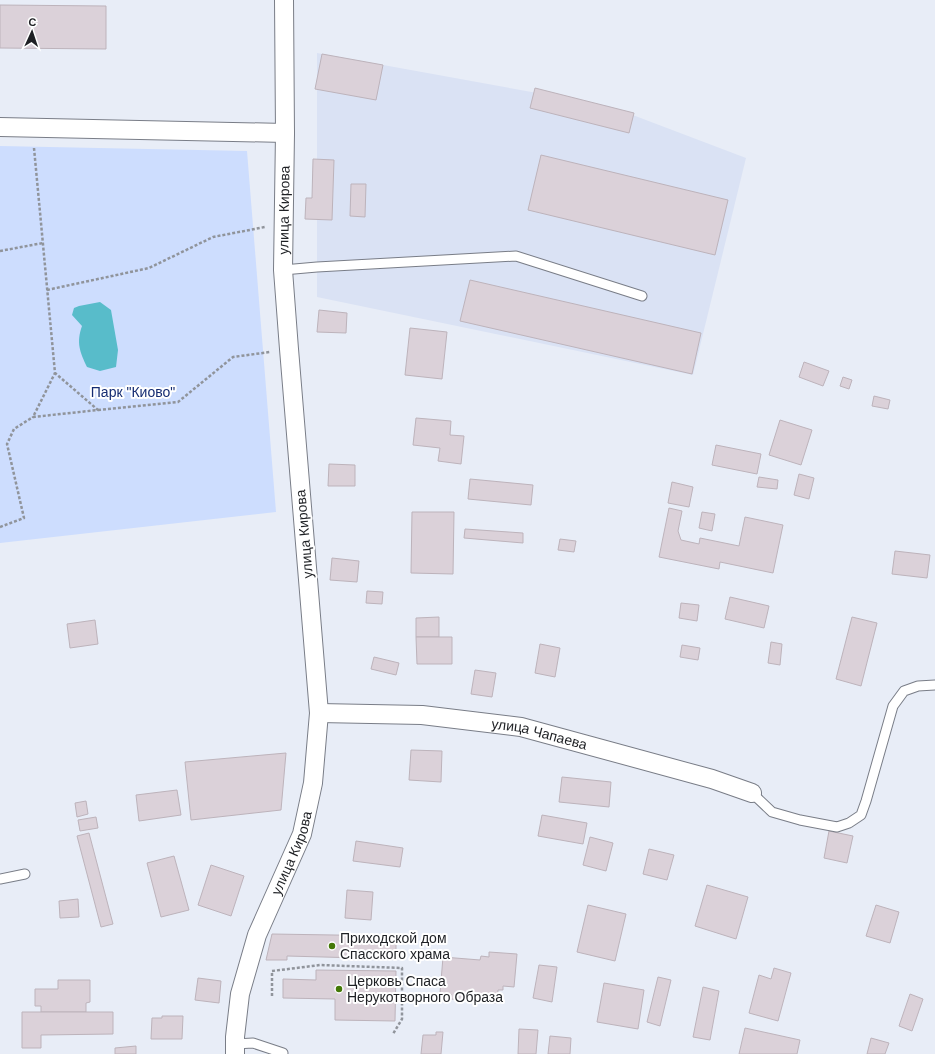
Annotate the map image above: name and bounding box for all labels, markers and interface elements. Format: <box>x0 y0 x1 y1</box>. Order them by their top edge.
north arrow <box>12 12 52 52</box>
text: С <box>28 16 37 28</box>
street label: улица Кирова <box>275 165 293 255</box>
park label: Парк "Киово" <box>91 384 175 400</box>
street label: улица Кирова <box>292 489 316 579</box>
street label: улица Чапаева <box>491 715 589 753</box>
street label: улица Кирова <box>268 809 315 897</box>
place label: Приходской дом Спасского храма <box>340 930 450 962</box>
marker: Приходской дом Спасского храма <box>327 941 337 951</box>
place label: Церковь Спаса Нерукотворного Образа <box>347 973 503 1005</box>
marker: Церковь Спаса Нерукотворного Образа <box>334 984 344 994</box>

